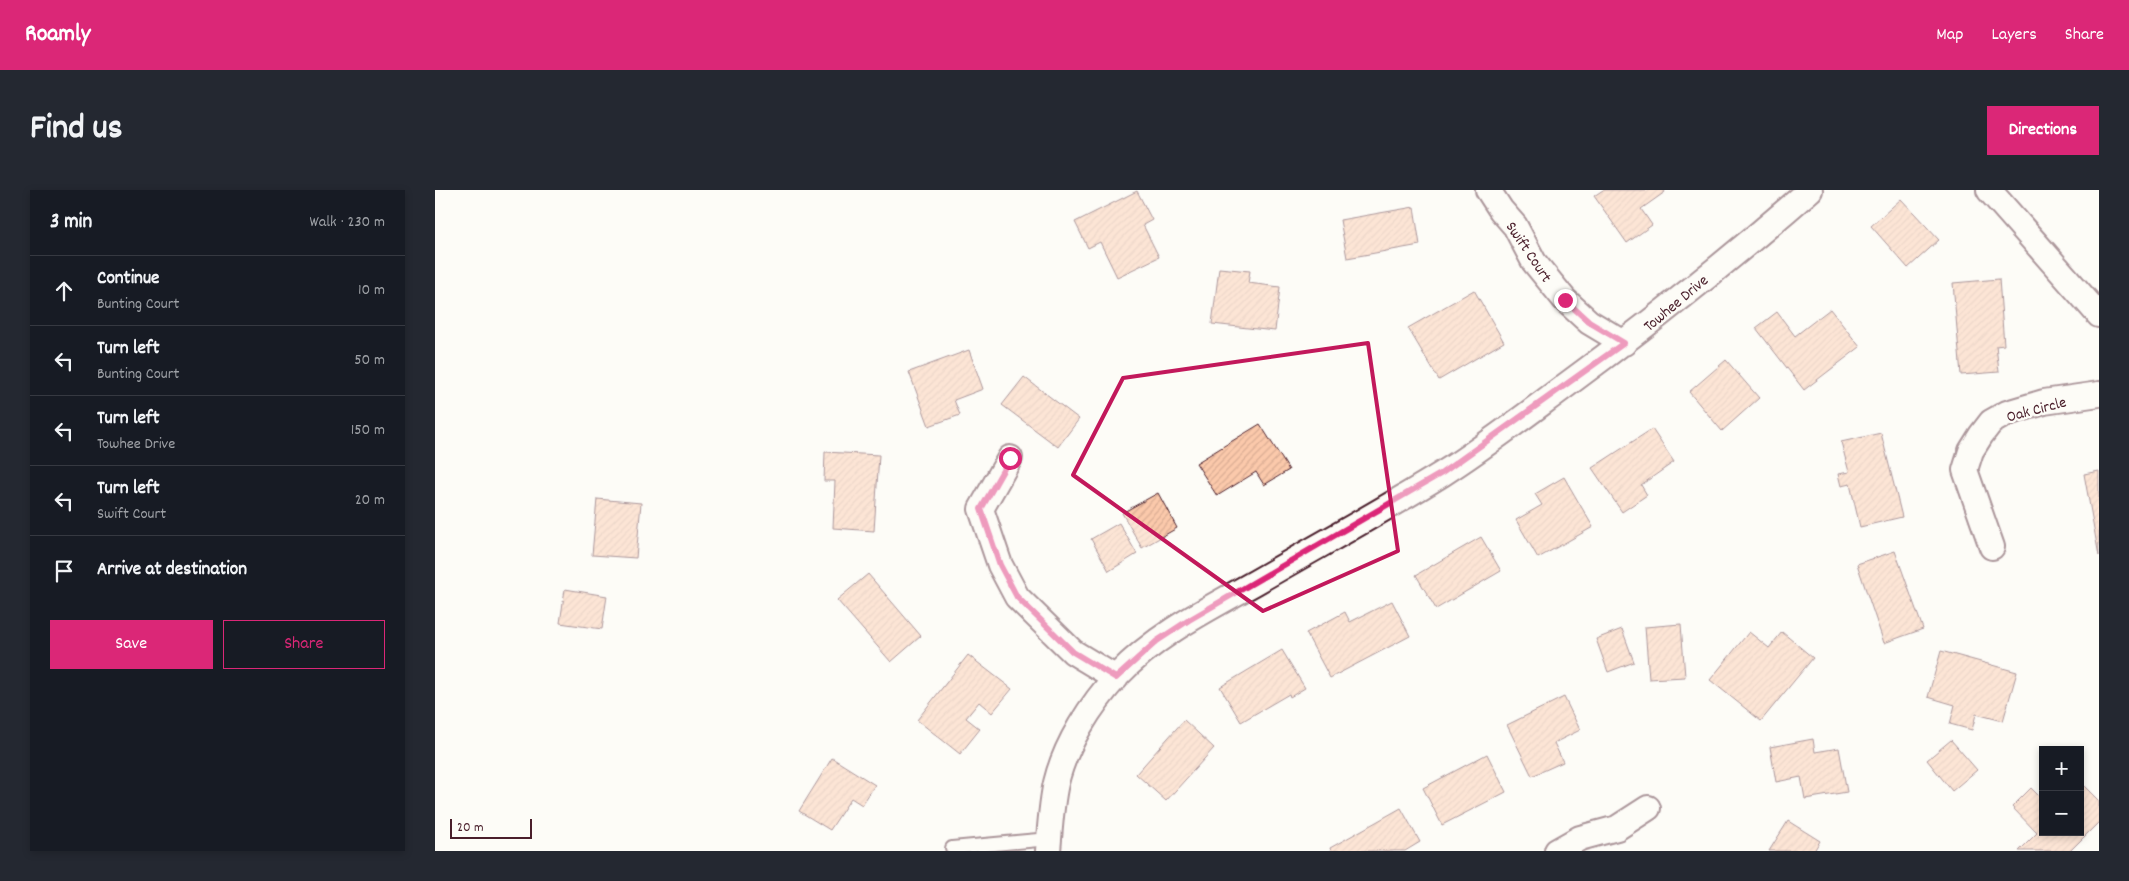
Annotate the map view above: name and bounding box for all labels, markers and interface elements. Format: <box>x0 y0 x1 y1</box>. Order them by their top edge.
text: Roamly <box>25 18 91 52</box>
text: Map <box>1936 23 1963 48</box>
text: Layers <box>1991 23 2037 48</box>
text: Share <box>2065 23 2104 48</box>
text: Find us <box>30 105 122 155</box>
button: Directions <box>1987 106 2099 155</box>
text: 3 min <box>50 208 92 238</box>
text: Walk · 230 m <box>309 211 385 234</box>
street label: Swift Court <box>1499 217 1557 288</box>
text: Continue <box>97 266 159 293</box>
street label: Towhee Drive <box>1639 270 1714 338</box>
icon: ahead <box>50 277 78 305</box>
text: 10 m <box>358 279 385 302</box>
route end <box>1554 289 1577 312</box>
text: Bunting Court <box>97 293 180 316</box>
text: Turn left <box>97 336 160 363</box>
icon: left <box>50 347 78 375</box>
text: 50 m <box>354 349 385 372</box>
text: Bunting Court <box>97 363 180 386</box>
street label: Oak Circle <box>2004 391 2069 429</box>
text: Turn left <box>97 406 160 433</box>
icon: left <box>50 417 78 445</box>
text: 150 m <box>351 419 385 442</box>
text: Towhee Drive <box>97 433 175 456</box>
route start <box>999 447 1022 470</box>
text: Turn left <box>97 476 160 503</box>
icon: left <box>50 487 78 515</box>
text: 20 m <box>355 489 385 512</box>
text: Swift Court <box>97 503 166 526</box>
icon: arrive <box>50 557 78 585</box>
text: Arrive at destination <box>97 557 247 584</box>
button: Save <box>50 620 213 669</box>
button: Share <box>223 620 385 669</box>
map controls <box>2039 746 2084 836</box>
button: + <box>2039 746 2084 791</box>
button: − <box>2039 791 2084 836</box>
scale bar <box>450 816 533 839</box>
text: 20 m <box>457 818 484 838</box>

